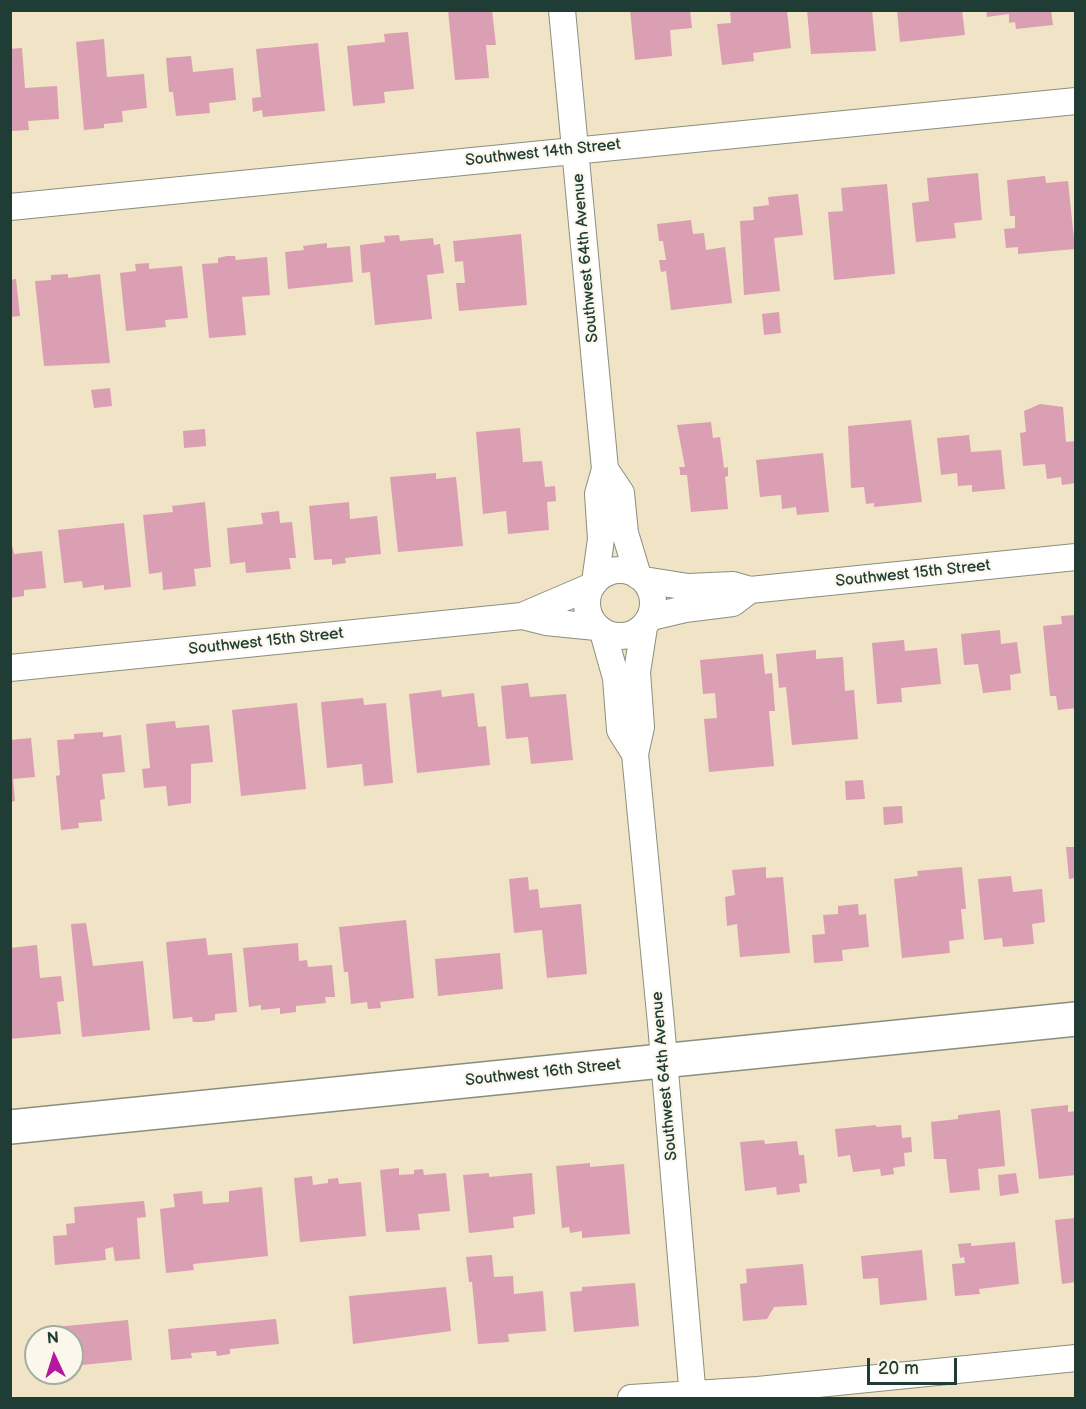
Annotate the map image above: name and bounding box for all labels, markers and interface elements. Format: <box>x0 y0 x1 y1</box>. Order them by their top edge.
street label: Southwest 14th Street <box>464 135 622 171</box>
street label: Southwest 64th Avenue <box>569 173 603 343</box>
street label: Southwest 15th Street <box>835 556 991 592</box>
street label: Southwest 15th Street <box>188 624 344 660</box>
street label: Southwest 64th Avenue <box>648 991 682 1161</box>
street label: Southwest 16th Street <box>464 1055 622 1091</box>
north arrow <box>24 1325 84 1385</box>
text: N <box>46 1329 60 1348</box>
scale bar <box>870 1346 960 1384</box>
text: 20 m <box>878 1358 919 1379</box>

